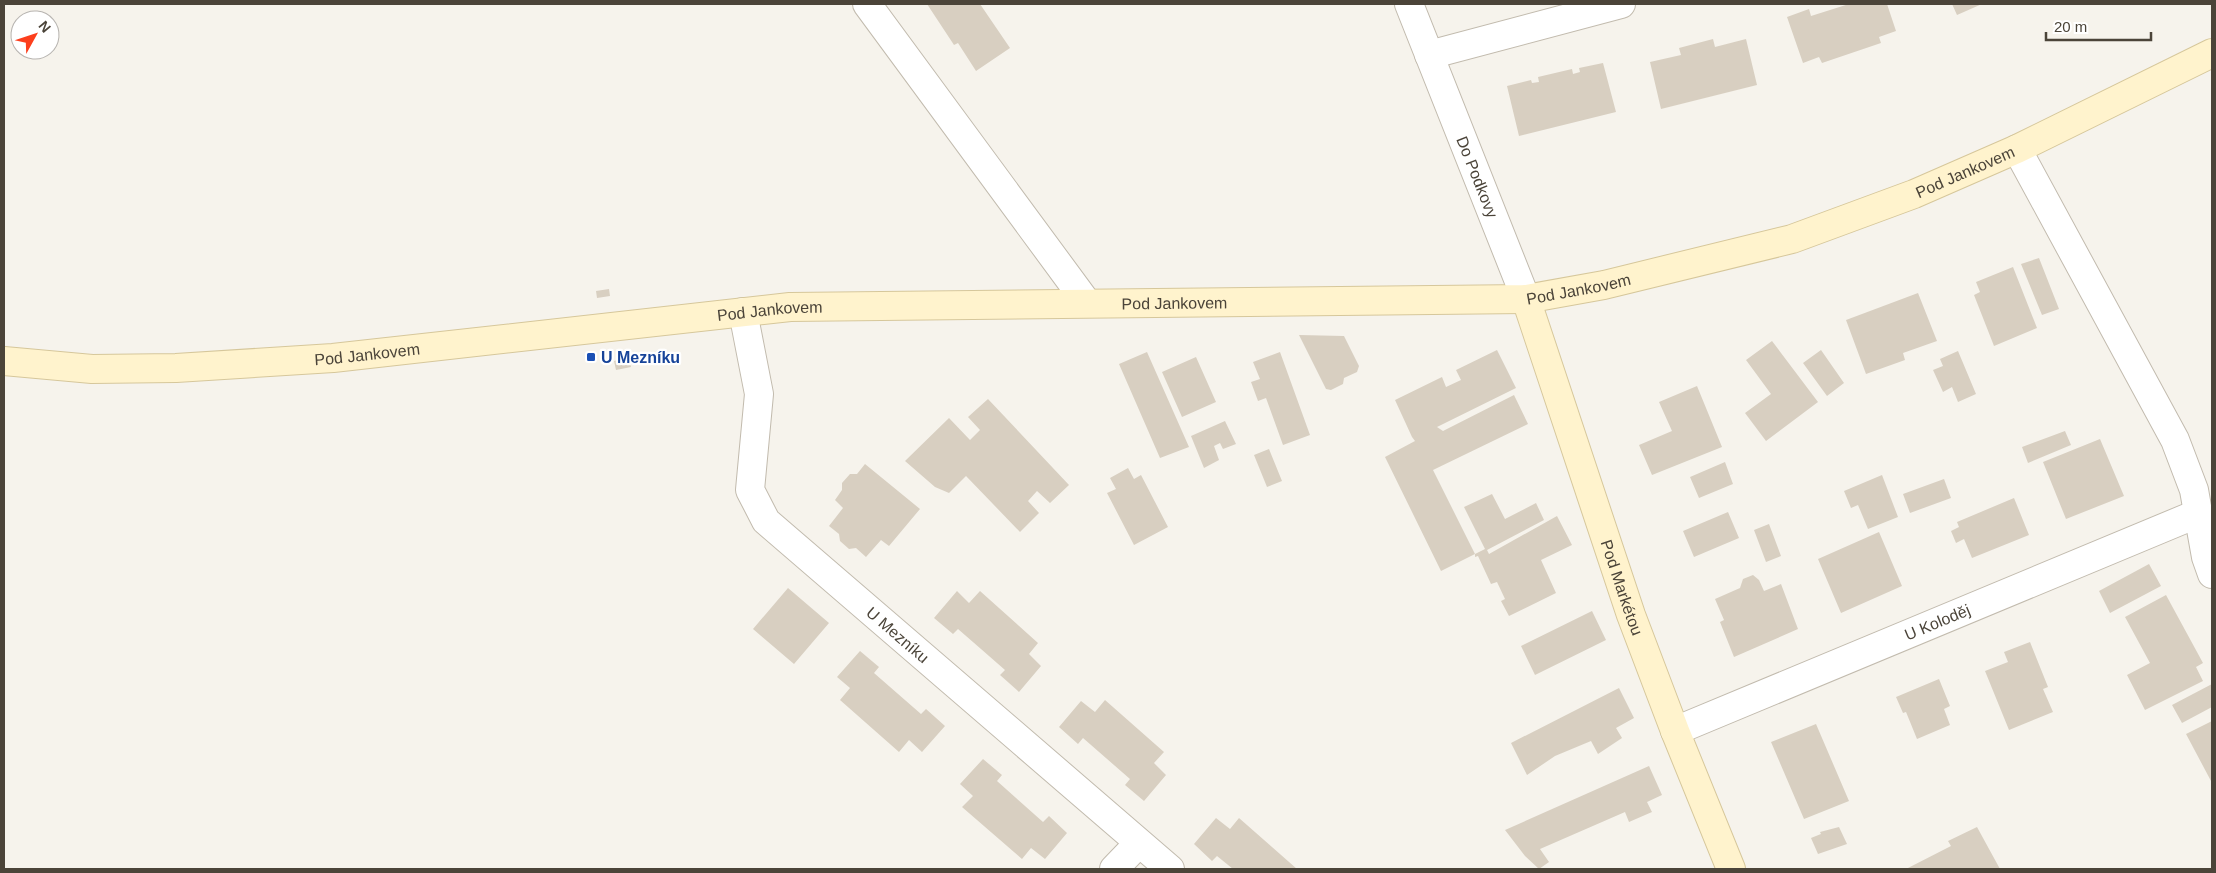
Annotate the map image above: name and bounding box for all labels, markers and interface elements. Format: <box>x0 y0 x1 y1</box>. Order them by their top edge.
north arrow <box>10 10 60 60</box>
scale bar <box>2046 10 2151 42</box>
text: N <box>36 18 54 36</box>
text: 20 m <box>2054 18 2087 35</box>
street label: Do Podkovy <box>1454 134 1501 220</box>
street label: Pod Jankovem <box>1913 143 2017 201</box>
street label: Pod Jankovem <box>1525 270 1632 307</box>
street label: Pod Jankovem <box>1121 294 1227 312</box>
street label: Pod Jankovem <box>716 298 823 324</box>
street label: Pod Jankovem <box>314 340 421 368</box>
place label: U Mezníku <box>601 349 680 366</box>
marker: U Mezníku <box>585 351 597 363</box>
street label: Pod Markétou <box>1598 538 1646 638</box>
street label: U Koloděj <box>1902 601 1973 643</box>
street label: U Mezníku <box>863 603 932 666</box>

